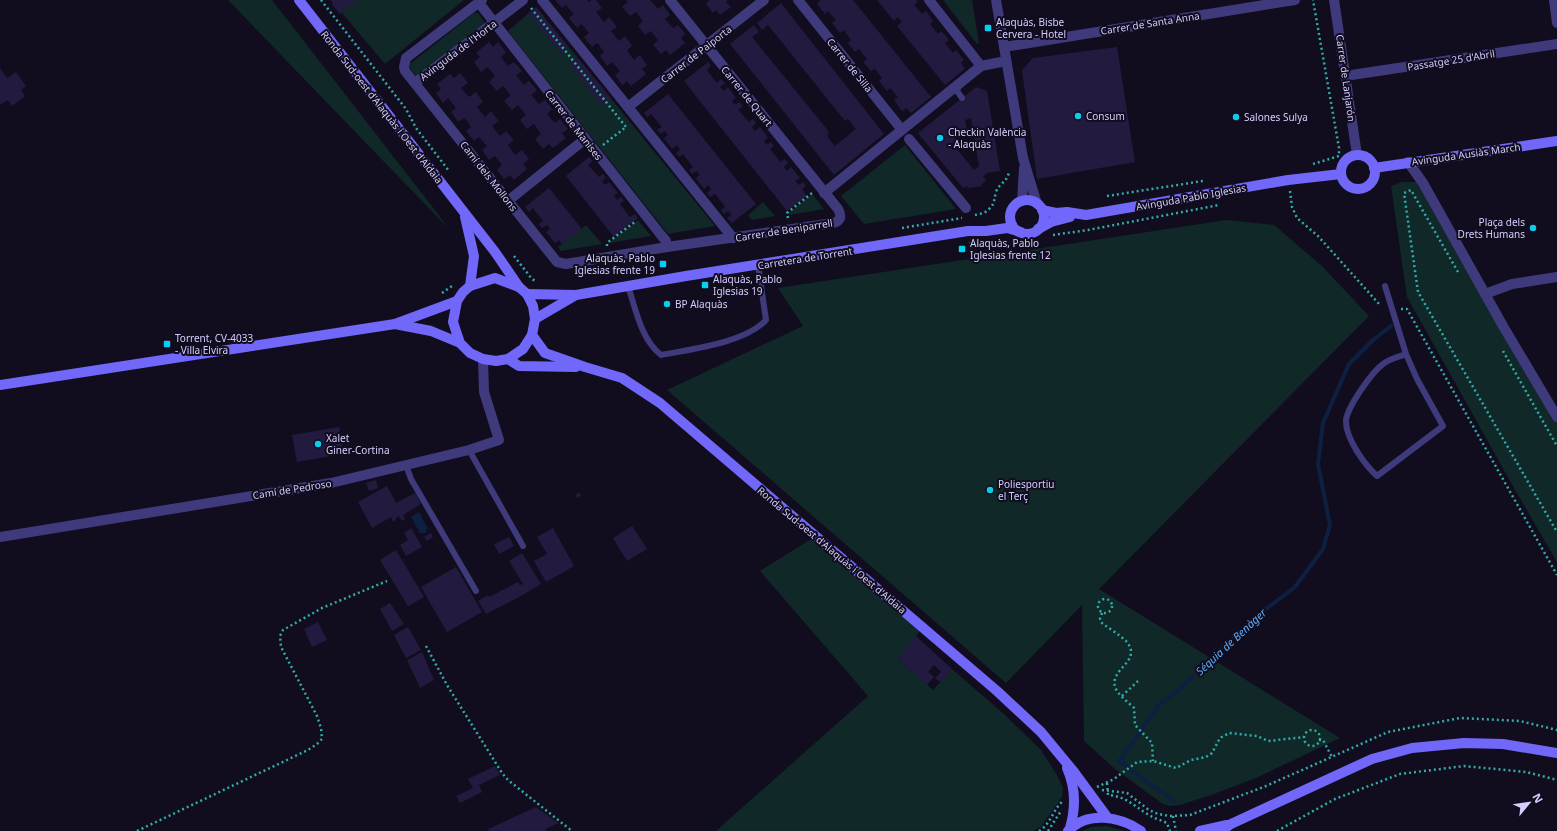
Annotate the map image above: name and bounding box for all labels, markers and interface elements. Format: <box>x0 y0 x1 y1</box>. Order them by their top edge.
street label: Carrer de Santa Anna <box>1099 8 1201 38</box>
place label: Alaquàs, Bisbe Cervera - Hotel <box>996 15 1066 41</box>
street label: Avinguda de l'Horta <box>417 16 499 84</box>
street label: Carrer de Paiporta <box>658 22 734 86</box>
marker: Alaquàs, Bisbe Cervera - Hotel <box>983 23 993 33</box>
street label: Ronda Sud-oest d'Alaquàs i Oest d'Aldaia <box>318 28 446 186</box>
street label: Carrer de Lanjarón <box>1333 33 1359 123</box>
street label: Carrer de Silla <box>824 35 876 95</box>
street label: Passatge 25 d'Abril <box>1406 46 1496 74</box>
street label: Carrer de Quart <box>718 63 776 129</box>
street label: Carrer de Manises <box>542 87 606 163</box>
place label: Consum <box>1086 109 1125 123</box>
place label: Salones Sulya <box>1244 110 1308 124</box>
marker: Consum <box>1073 111 1083 121</box>
marker: Salones Sulya <box>1231 112 1241 122</box>
place label: Checkin València - Alaquàs <box>948 125 1026 151</box>
marker: Checkin València - Alaquàs <box>935 133 945 143</box>
street label: Camí dels Mollons <box>457 138 521 214</box>
street label: Avinguda Ausiàs March <box>1411 139 1521 169</box>
street label: Avinguda Pablo Iglesias <box>1135 180 1247 214</box>
street label: Carrer de Beniparrell <box>734 215 834 245</box>
place label: Plaça dels Drets Humans <box>1458 215 1525 241</box>
marker: Plaça dels Drets Humans <box>1528 223 1538 233</box>
place label: Alaquàs, Pablo Iglesias frente 12 <box>970 236 1051 262</box>
street label: Carretera de Torrent <box>757 244 854 272</box>
marker: Alaquàs, Pablo Iglesias frente 12 <box>957 244 967 254</box>
place label: Alaquàs, Pablo Iglesias frente 19 <box>574 251 655 277</box>
marker: Alaquàs, Pablo Iglesias frente 19 <box>658 259 668 269</box>
place label: Alaquàs, Pablo Iglesias 19 <box>713 272 782 298</box>
marker: Alaquàs, Pablo Iglesias 19 <box>700 280 710 290</box>
place label: BP Alaquàs <box>675 297 728 311</box>
marker: BP Alaquàs <box>662 299 672 309</box>
place label: Torrent, CV-4033 - Villa Elvira <box>175 331 253 357</box>
marker: Torrent, CV-4033 - Villa Elvira <box>162 339 172 349</box>
place label: Xalet Giner-Cortina <box>326 431 390 457</box>
marker: Xalet Giner-Cortina <box>313 439 323 449</box>
street label: Camí de Pedroso <box>252 476 332 502</box>
place label: Poliesportiu el Terç <box>998 477 1054 503</box>
street label: Ronda Sud-oest d'Alaquàs i Oest d'Aldaia <box>755 483 909 617</box>
marker: Poliesportiu el Terç <box>985 485 995 495</box>
water label: Séquia de Benàger <box>1192 605 1270 678</box>
north arrow <box>1509 783 1549 823</box>
text: N <box>1529 790 1547 805</box>

